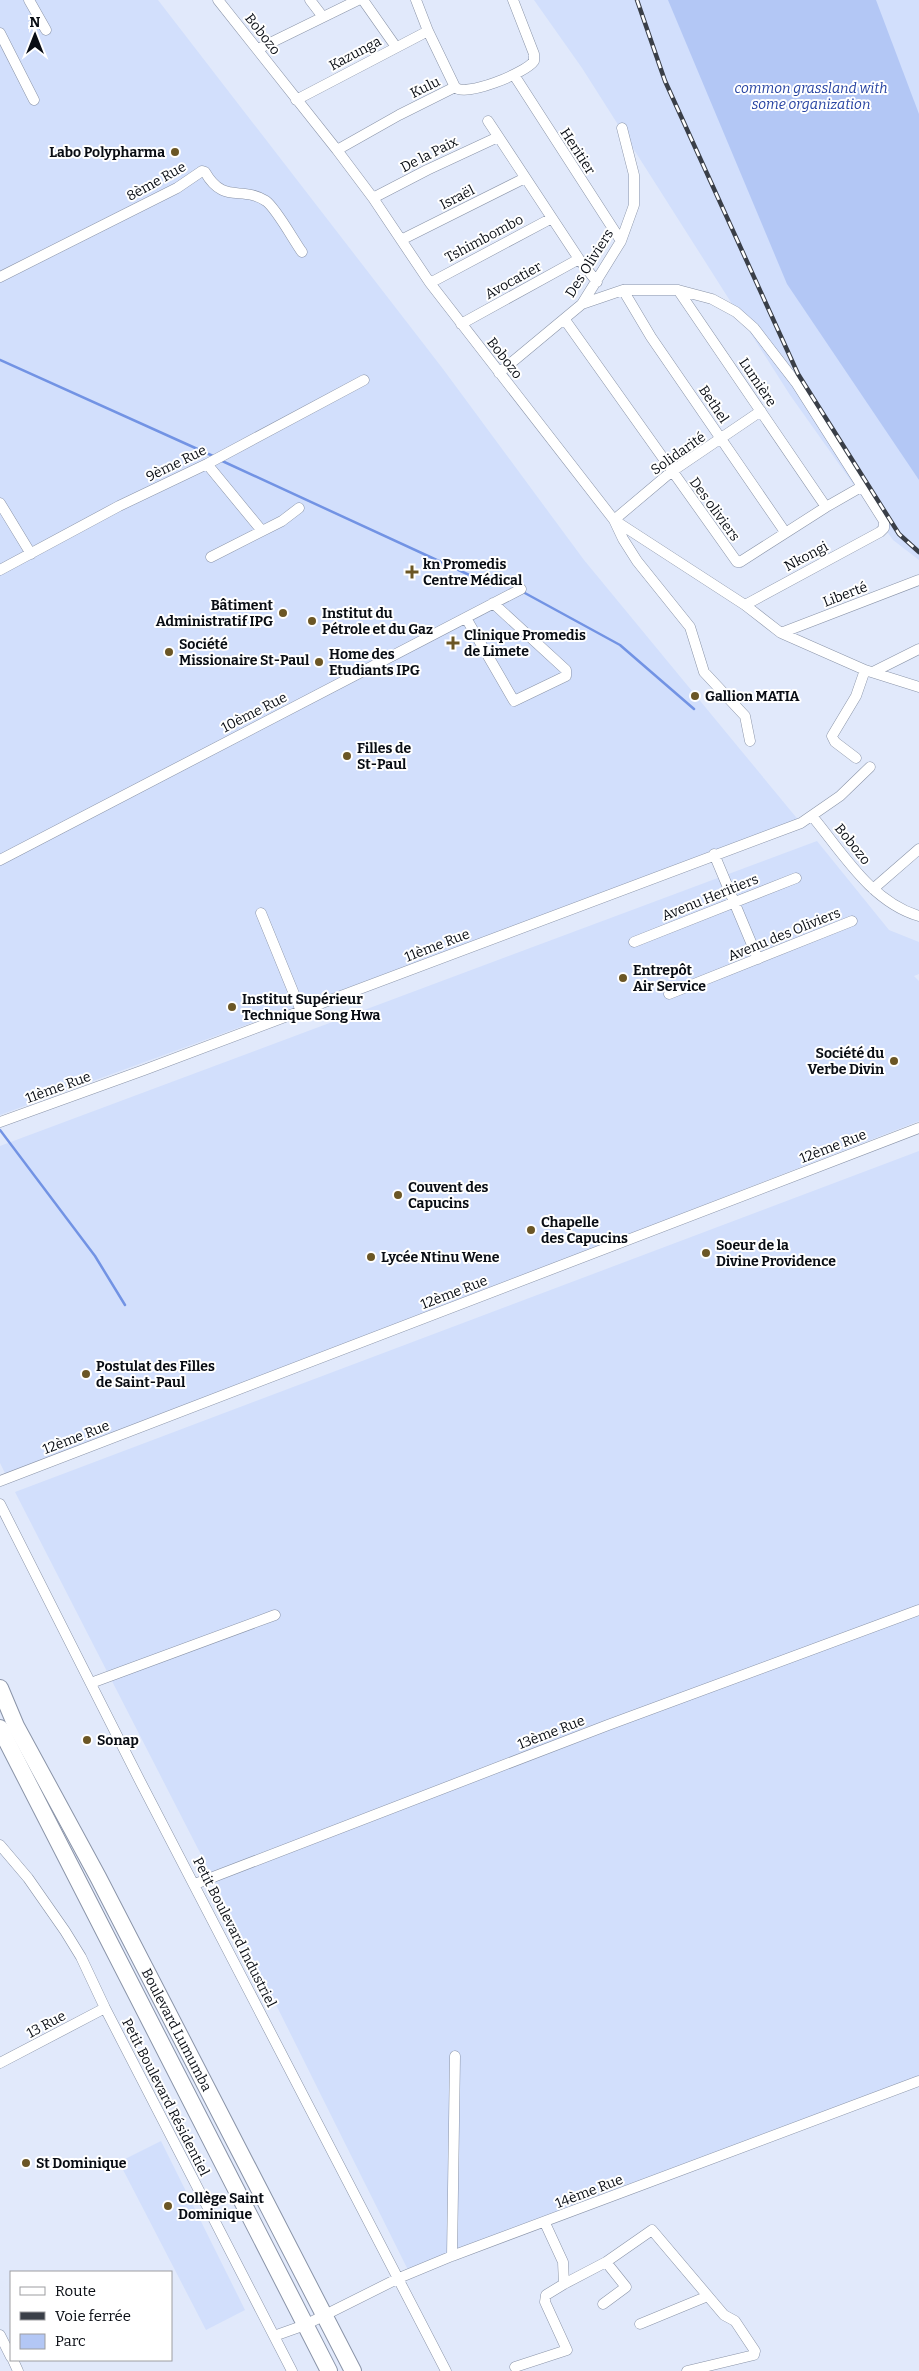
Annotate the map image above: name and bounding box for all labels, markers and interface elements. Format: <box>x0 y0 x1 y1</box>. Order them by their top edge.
north arrow <box>10 10 60 60</box>
street label: Bobozo <box>241 10 284 58</box>
text: N <box>30 14 41 31</box>
street label: Kazunga <box>326 32 385 74</box>
street label: Kulu <box>408 73 443 102</box>
park label: common grassland with some organization <box>735 80 887 113</box>
street label: Heritier <box>556 125 599 178</box>
street label: De la Paix <box>398 133 461 176</box>
place label: Labo Polypharma <box>49 144 165 161</box>
marker: Labo Polypharma <box>169 146 181 158</box>
street label: 8ème Rue <box>124 158 189 205</box>
street label: Israël <box>437 182 477 213</box>
street label: Tshimbombo <box>442 211 526 266</box>
street label: Des Oliviers <box>562 226 617 301</box>
street label: Avocatier <box>482 258 545 303</box>
street label: Bobozo <box>483 334 526 382</box>
street label: Lumière <box>735 355 780 410</box>
street label: Bethel <box>695 382 732 426</box>
street label: Solidarité <box>648 428 709 478</box>
street label: 9ème Rue <box>143 442 209 485</box>
street label: Des oliviers <box>686 474 743 545</box>
street label: Nkongi <box>781 538 831 575</box>
place label: kn Promedis Centre Médical <box>423 556 523 589</box>
marker: kn Promedis Centre Médical <box>405 565 419 579</box>
street label: Liberté <box>821 578 870 611</box>
place label: Bâtiment Administratif IPG <box>156 597 273 630</box>
place label: Institut du Pétrole et du Gaz <box>322 605 433 638</box>
marker: Bâtiment Administratif IPG <box>277 607 289 619</box>
marker: Institut du Pétrole et du Gaz <box>306 615 318 627</box>
place label: Clinique Promedis de Limete <box>464 627 586 660</box>
place label: Société Missionaire St-Paul <box>179 636 310 669</box>
marker: Clinique Promedis de Limete <box>446 636 460 650</box>
marker: Société Missionaire St-Paul <box>163 646 175 658</box>
place label: Home des Etudiants IPG <box>329 646 420 679</box>
marker: Home des Etudiants IPG <box>313 656 325 668</box>
place label: Gallion MATIA <box>705 688 799 705</box>
street label: 10ème Rue <box>219 689 290 736</box>
marker: Gallion MATIA <box>689 690 701 702</box>
place label: Filles de St-Paul <box>357 740 411 773</box>
marker: Filles de St-Paul <box>341 750 353 762</box>
street label: Bobozo <box>831 820 874 868</box>
street label: Avenu Heritiers <box>659 870 761 925</box>
street label: Avenu des Oliviers <box>725 904 843 965</box>
street label: 11ème Rue <box>402 925 472 966</box>
place label: Entrepôt Air Service <box>633 962 706 995</box>
marker: Entrepôt Air Service <box>617 972 629 984</box>
place label: Institut Supérieur Technique Song Hwa <box>242 991 381 1024</box>
marker: Institut Supérieur Technique Song Hwa <box>226 1001 238 1013</box>
place label: Société du Verbe Divin <box>807 1045 884 1078</box>
marker: Société du Verbe Divin <box>888 1055 900 1067</box>
street label: 11ème Rue <box>23 1068 93 1107</box>
street label: 12ème Rue <box>797 1126 869 1167</box>
place label: Couvent des Capucins <box>408 1179 489 1212</box>
marker: Couvent des Capucins <box>392 1189 404 1201</box>
place label: Chapelle des Capucins <box>541 1214 628 1247</box>
marker: Chapelle des Capucins <box>525 1224 537 1236</box>
place label: Soeur de la Divine Providence <box>716 1237 836 1270</box>
marker: Soeur de la Divine Providence <box>700 1247 712 1259</box>
place label: Lycée Ntinu Wene <box>381 1249 500 1266</box>
marker: Lycée Ntinu Wene <box>365 1251 377 1263</box>
street label: 12ème Rue <box>418 1272 490 1313</box>
place label: Postulat des Filles de Saint-Paul <box>96 1358 215 1391</box>
marker: Postulat des Filles de Saint-Paul <box>80 1368 92 1380</box>
street label: 12ème Rue <box>40 1417 112 1458</box>
street label: 13ème Rue <box>515 1712 587 1753</box>
place label: Sonap <box>97 1732 139 1749</box>
marker: Sonap <box>81 1734 93 1746</box>
street label: Petit Boulevard Industriel <box>189 1854 280 2010</box>
street label: Boulevard Lumumba <box>138 1966 215 2095</box>
street label: 13 Rue <box>24 2007 69 2042</box>
street label: Petit Boulevard Résidentiel <box>118 2015 213 2179</box>
place label: St Dominique <box>36 2155 127 2172</box>
marker: St Dominique <box>20 2157 32 2169</box>
street label: 14ème Rue <box>553 2171 625 2212</box>
place label: Collège Saint Dominique <box>178 2190 265 2223</box>
marker: Collège Saint Dominique <box>162 2200 174 2212</box>
legend <box>10 2271 172 2361</box>
text: Route <box>55 2282 96 2300</box>
text: Voie ferrée <box>55 2307 131 2325</box>
text: Parc <box>55 2332 86 2350</box>

